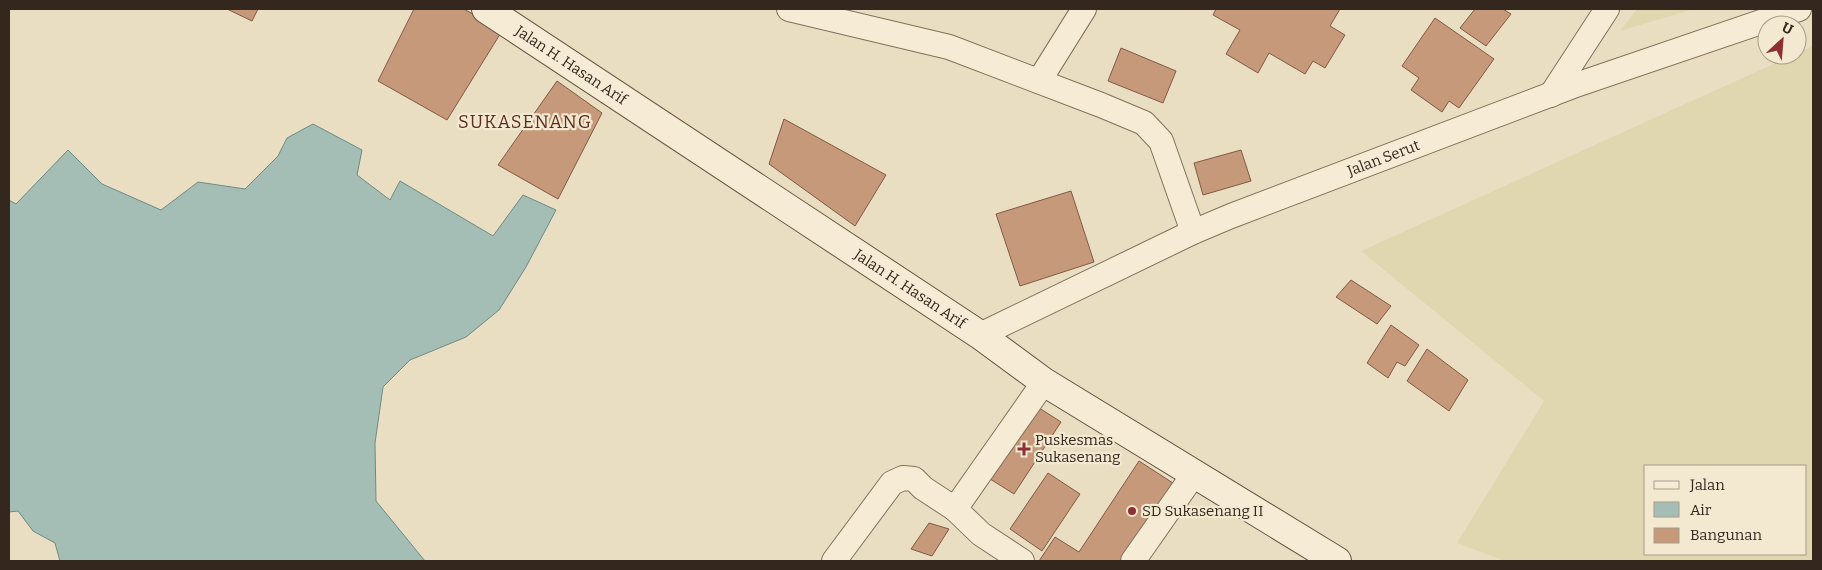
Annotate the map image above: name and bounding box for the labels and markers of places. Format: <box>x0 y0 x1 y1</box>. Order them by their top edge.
place label: Puskesmas Sukasenang <box>1035 431 1120 466</box>
marker: Puskesmas Sukasenang <box>1017 442 1031 456</box>
place label: SD Sukasenang II <box>1142 502 1263 520</box>
marker: SD Sukasenang II <box>1126 505 1138 517</box>

